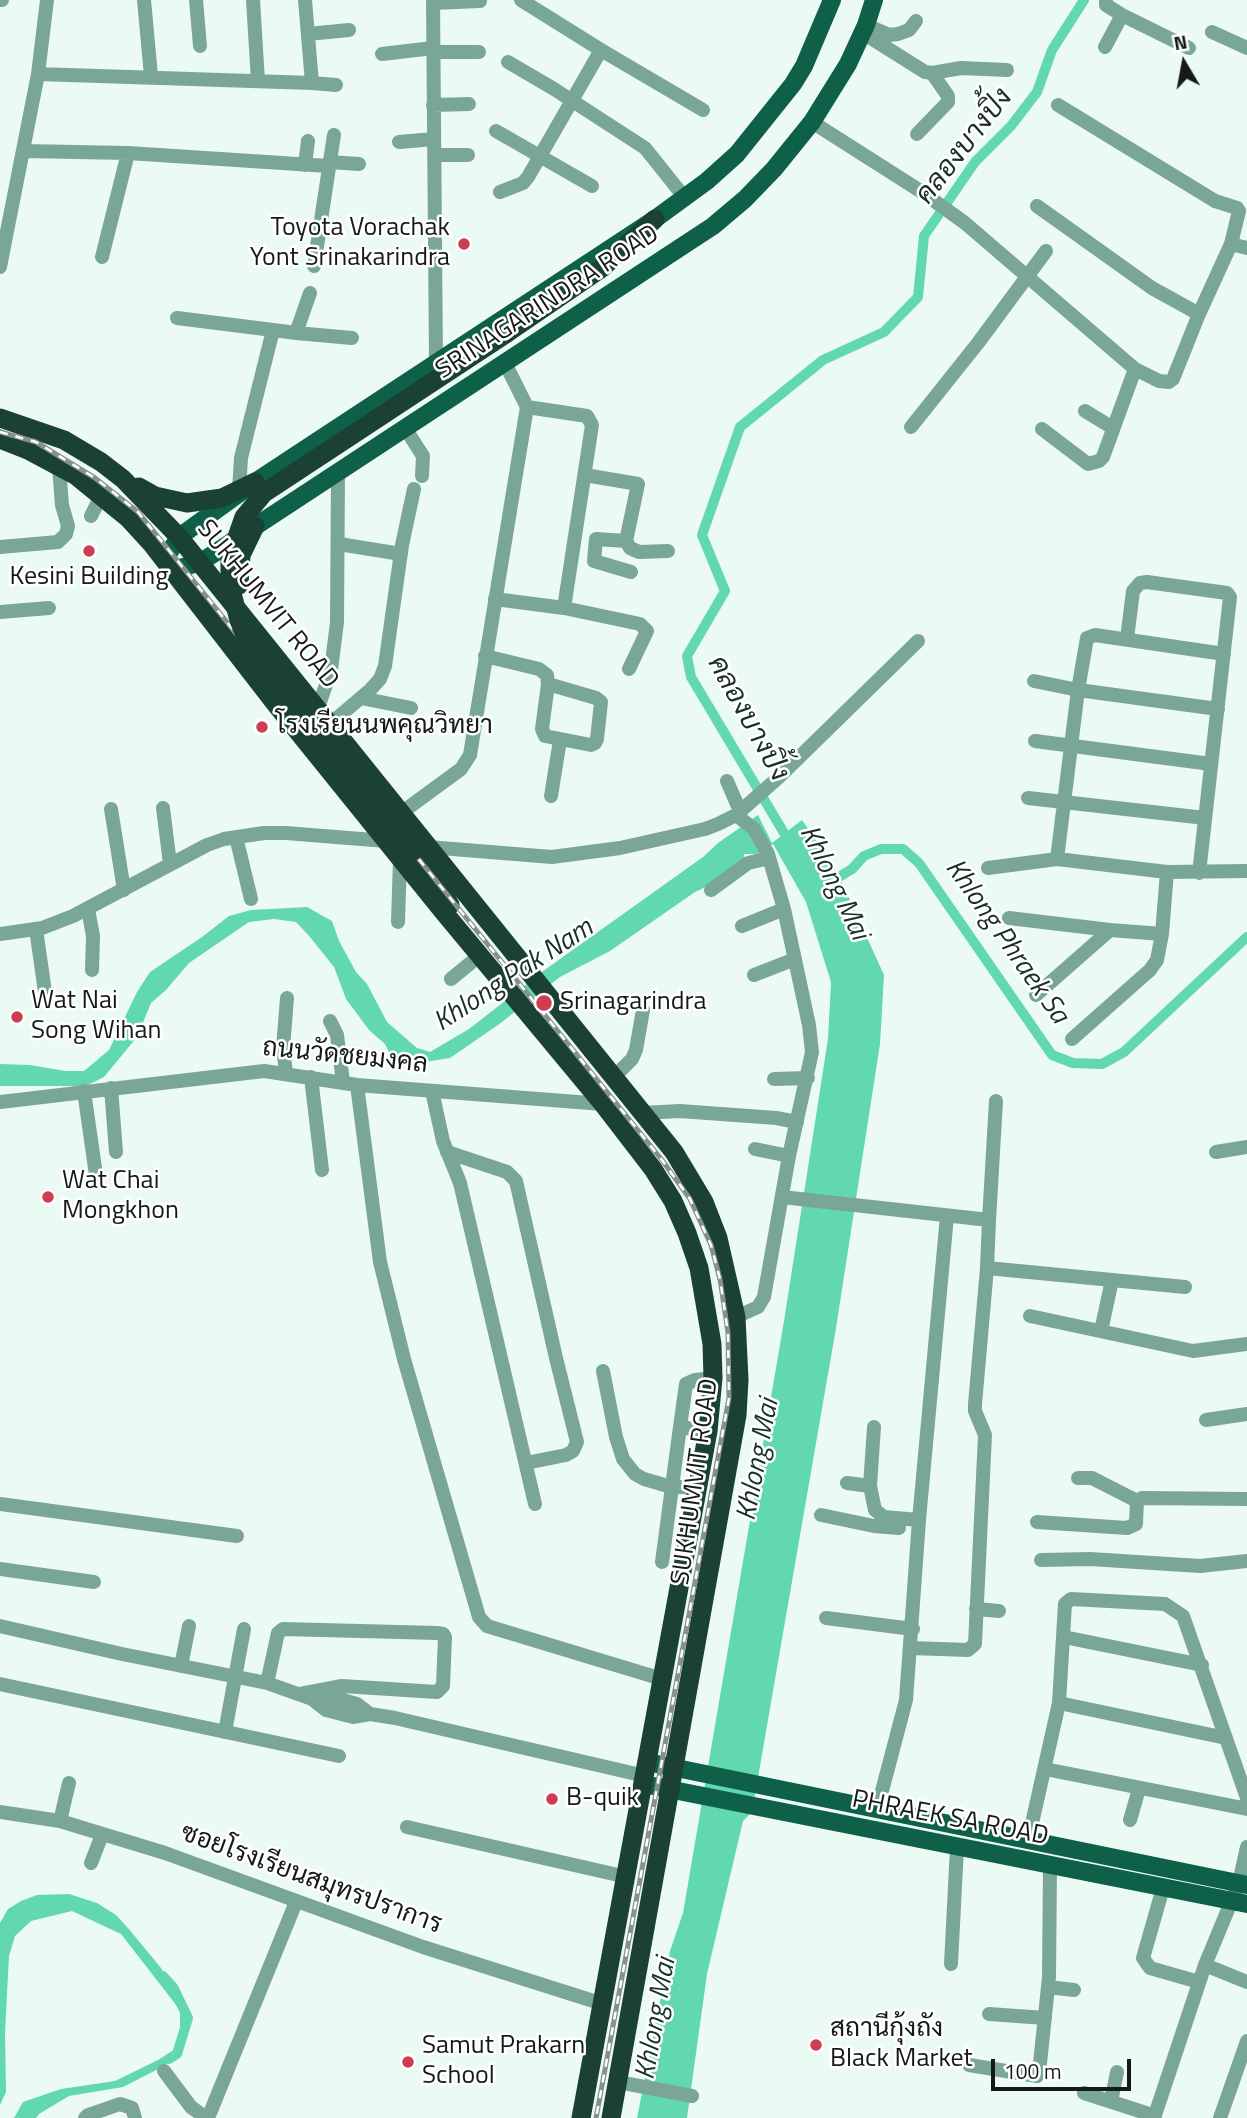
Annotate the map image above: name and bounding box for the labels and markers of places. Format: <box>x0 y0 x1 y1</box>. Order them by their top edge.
place label: Toyota Vorachak Yont Srinakarindra <box>250 213 450 274</box>
marker: Toyota Vorachak Yont Srinakarindra <box>456 236 472 252</box>
marker: Kesini Building <box>81 543 97 559</box>
place label: Kesini Building <box>10 562 168 594</box>
place label: โรงเรียนนพคุณวิทยา <box>276 711 493 743</box>
marker: โรงเรียนนพคุณวิทยา <box>254 719 270 735</box>
place label: Wat Nai Song Wihan <box>31 986 162 1048</box>
place label: Srinagarindra <box>560 987 707 1019</box>
marker: Srinagarindra <box>534 993 554 1013</box>
marker: Wat Nai Song Wihan <box>9 1009 25 1025</box>
place label: Wat Chai Mongkhon <box>62 1166 179 1228</box>
marker: Wat Chai Mongkhon <box>40 1189 56 1205</box>
place label: B-quik <box>566 1783 639 1815</box>
marker: B-quik <box>544 1791 560 1807</box>
place label: สถานีกุ้งถัง Black Market <box>830 2014 973 2076</box>
place label: Samut Prakarn School <box>422 2031 585 2092</box>
marker: สถานีกุ้งถัง Black Market <box>808 2037 824 2053</box>
marker: Samut Prakarn School <box>400 2054 416 2070</box>

